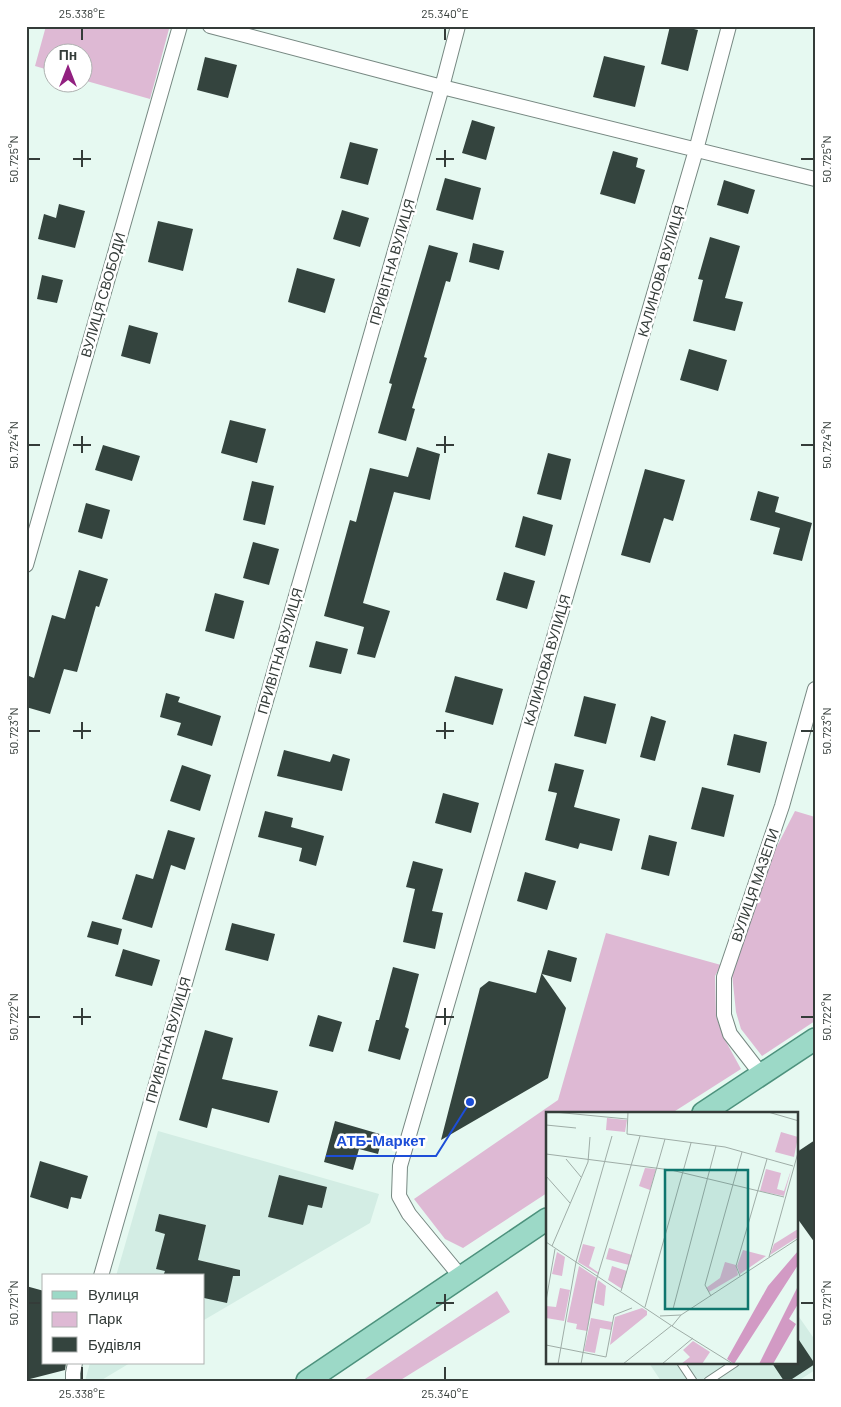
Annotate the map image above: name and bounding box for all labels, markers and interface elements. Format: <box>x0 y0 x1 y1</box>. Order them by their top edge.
text: 25.338°E <box>59 6 105 20</box>
text: 25.340°E <box>421 6 469 20</box>
north arrow <box>42 42 92 92</box>
text: Пн <box>59 46 77 63</box>
text: 50.725°N <box>6 135 20 183</box>
text: 50.725°N <box>819 135 833 183</box>
street label: ПРИВІТНА ВУЛИЦЯ <box>365 197 418 327</box>
street label: КАЛИНОВА ВУЛИЦЯ <box>634 203 687 339</box>
street label: ВУЛИЦЯ СВОБОДИ <box>77 231 128 359</box>
text: 50.724°N <box>6 421 20 469</box>
text: 50.724°N <box>819 421 833 469</box>
street label: ПРИВІТНА ВУЛИЦЯ <box>253 586 306 716</box>
street label: КАЛИНОВА ВУЛИЦЯ <box>520 592 573 728</box>
text: 50.723°N <box>6 707 20 755</box>
text: 50.723°N <box>819 707 833 755</box>
street label: ВУЛИЦЯ МАЗЕПИ <box>727 826 782 944</box>
street label: ПРИВІТНА ВУЛИЦЯ <box>141 975 194 1105</box>
text: 50.722°N <box>6 993 20 1041</box>
text: 50.722°N <box>819 993 833 1041</box>
inset map <box>546 1112 798 1364</box>
callout: АТБ-Маркет <box>326 1126 436 1156</box>
text: АТБ-Маркет <box>336 1131 426 1149</box>
legend <box>42 1274 205 1364</box>
text: 50.721°N <box>6 1280 20 1326</box>
text: 50.721°N <box>819 1280 833 1326</box>
text: Вулиця <box>88 1285 139 1303</box>
text: Парк <box>88 1309 122 1327</box>
text: Будівля <box>88 1335 141 1353</box>
text: 25.338°E <box>59 1386 105 1400</box>
text: 25.340°E <box>421 1386 469 1400</box>

